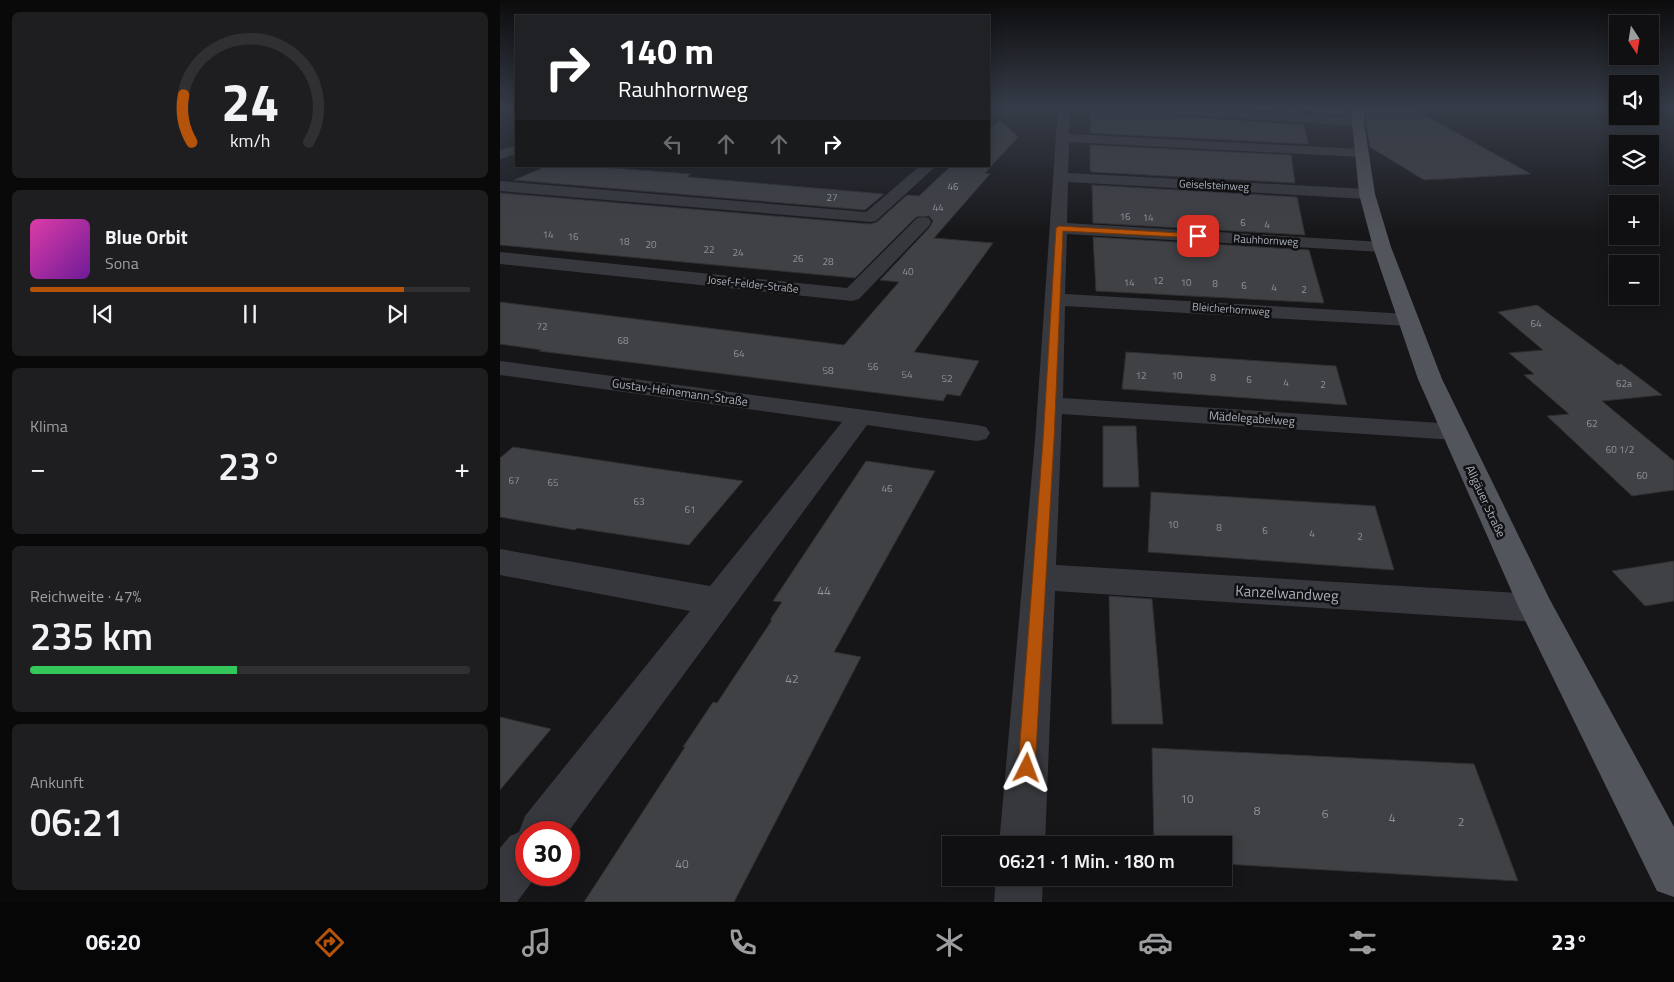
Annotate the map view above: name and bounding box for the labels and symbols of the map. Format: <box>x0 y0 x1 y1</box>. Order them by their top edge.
north arrow <box>1609 15 1659 65</box>
street label: Geiselsteinweg <box>1178 175 1250 195</box>
house number: 46 <box>947 179 959 194</box>
house number: 27 <box>826 190 838 205</box>
house number: 44 <box>932 200 944 215</box>
house number: 16 <box>1119 209 1131 224</box>
house number: 14 <box>1142 210 1154 225</box>
pin <box>1177 215 1219 257</box>
house number: 6 <box>1240 215 1246 230</box>
house number: 4 <box>1264 217 1270 232</box>
house number: 14 <box>542 227 554 242</box>
house number: 16 <box>567 229 579 244</box>
street label: Rauhhornweg <box>1233 230 1299 250</box>
house number: 18 <box>618 234 630 249</box>
house number: 20 <box>645 237 657 252</box>
house number: 22 <box>703 242 715 257</box>
house number: 24 <box>732 245 744 260</box>
house number: 26 <box>792 251 804 266</box>
house number: 28 <box>822 254 834 269</box>
house number: 40 <box>902 264 914 279</box>
street label: Josef-Felder-Straße <box>707 271 800 297</box>
house number: 12 <box>1152 273 1164 288</box>
house number: 14 <box>1123 275 1135 290</box>
house number: 10 <box>1180 275 1192 290</box>
house number: 8 <box>1212 276 1218 291</box>
house number: 6 <box>1241 278 1247 293</box>
house number: 4 <box>1271 280 1277 295</box>
house number: 2 <box>1301 282 1307 297</box>
street label: Bleicherhornweg <box>1191 298 1271 320</box>
house number: 64 <box>1530 316 1542 331</box>
house number: 72 <box>536 319 548 334</box>
house number: 68 <box>617 333 629 348</box>
house number: 64 <box>733 346 745 361</box>
house number: 56 <box>867 359 879 374</box>
house number: 58 <box>822 363 834 378</box>
house number: 54 <box>901 367 913 382</box>
house number: 12 <box>1135 368 1147 383</box>
house number: 10 <box>1171 368 1183 383</box>
house number: 8 <box>1210 370 1216 385</box>
house number: 52 <box>941 371 953 386</box>
house number: 6 <box>1246 372 1252 387</box>
street label: Gustav-Heinemann-Straße <box>611 373 749 411</box>
house number: 4 <box>1283 375 1289 390</box>
house number: 62a <box>1616 376 1632 391</box>
house number: 2 <box>1320 377 1326 392</box>
street label: Mädelegabelweg <box>1208 406 1296 430</box>
house number: 62 <box>1586 416 1598 431</box>
house number: 60 1/2 <box>1606 442 1634 457</box>
street label: Allgäuer Straße <box>1461 462 1511 540</box>
house number: 60 <box>1636 468 1648 483</box>
house number: 67 <box>508 473 520 488</box>
house number: 65 <box>547 475 559 490</box>
house number: 46 <box>881 481 893 496</box>
house number: 63 <box>633 494 645 509</box>
house number: 61 <box>684 502 696 517</box>
house number: 10 <box>1167 517 1179 532</box>
house number: 8 <box>1216 520 1222 535</box>
house number: 6 <box>1262 523 1268 538</box>
house number: 4 <box>1309 526 1315 541</box>
house number: 2 <box>1357 529 1363 544</box>
street label: Kanzelwandweg <box>1235 579 1340 607</box>
house number: 44 <box>817 581 831 600</box>
house number: 42 <box>785 669 799 688</box>
position arrow <box>1000 741 1052 793</box>
house number: 10 <box>1180 789 1194 808</box>
house number: 8 <box>1254 801 1261 820</box>
house number: 6 <box>1322 804 1329 823</box>
house number: 4 <box>1389 808 1396 827</box>
house number: 2 <box>1458 812 1464 831</box>
speed limit sign: 30 <box>515 821 580 886</box>
house number: 40 <box>675 854 689 873</box>

